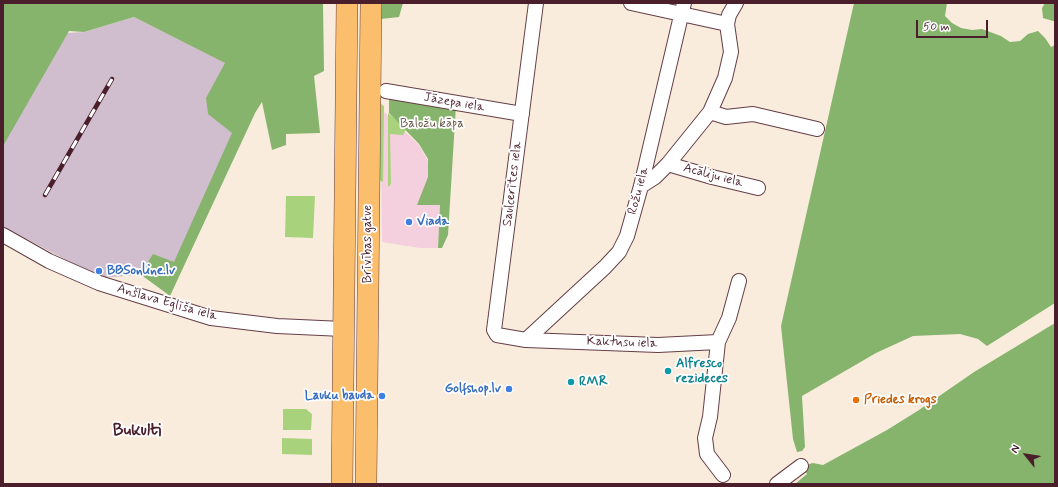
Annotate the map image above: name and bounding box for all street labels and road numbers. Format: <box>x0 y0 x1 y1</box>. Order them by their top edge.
street label: Jāzepa iela <box>422 90 486 116</box>
street label: Saulcerītes iela <box>500 141 526 227</box>
street label: Acāliju iela <box>681 161 745 191</box>
street label: Rožu iela <box>625 165 653 217</box>
street label: Brīvības gatve <box>360 205 376 283</box>
street label: Anšlava Eglīša iela <box>115 281 219 325</box>
street label: Kaktusu iela <box>586 334 658 352</box>

